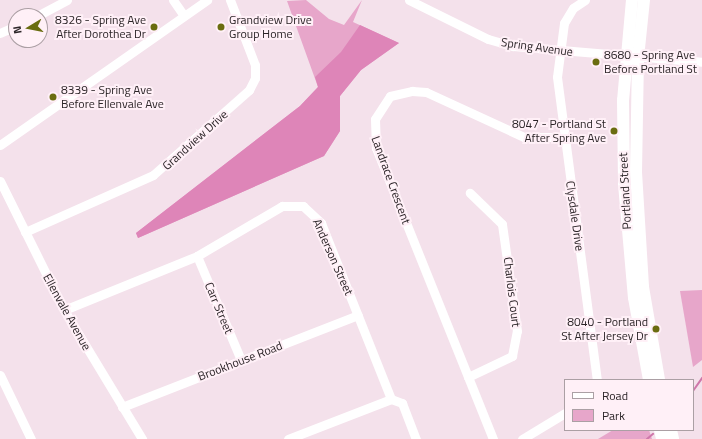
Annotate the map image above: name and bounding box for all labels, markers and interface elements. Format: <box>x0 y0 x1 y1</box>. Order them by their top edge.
north arrow <box>8 8 48 48</box>
place label: 8326 - Spring Ave After Dorothea Dr <box>55 13 146 41</box>
place label: Grandview Drive Group Home <box>229 13 312 41</box>
marker: 8326 - Spring Ave After Dorothea Dr <box>149 22 159 32</box>
marker: Grandview Drive Group Home <box>216 22 226 32</box>
text: N <box>9 25 26 35</box>
street label: Spring Avenue <box>500 35 574 59</box>
place label: 8680 - Spring Ave Before Portland St <box>604 48 697 76</box>
marker: 8680 - Spring Ave Before Portland St <box>591 57 601 67</box>
place label: 8339 - Spring Ave Before Ellenvale Ave <box>61 83 164 111</box>
marker: 8339 - Spring Ave Before Ellenvale Ave <box>48 92 58 102</box>
street label: Grandview Drive <box>159 107 231 173</box>
place label: 8047 - Portland St After Spring Ave <box>512 117 606 145</box>
marker: 8047 - Portland St After Spring Ave <box>609 126 619 136</box>
street label: Landrace Crescent <box>368 134 414 226</box>
street label: Portland Street <box>616 152 634 230</box>
street label: Clysdale Drive <box>563 180 587 252</box>
street label: Anderson Street <box>310 217 356 297</box>
street label: Charlois Court <box>501 256 523 328</box>
street label: Ellenvale Avenue <box>40 271 94 353</box>
street label: Carr Street <box>202 280 236 336</box>
place label: 8040 - Portland St After Jersey Dr <box>561 315 648 343</box>
marker: 8040 - Portland St After Jersey Dr <box>651 324 661 334</box>
street label: Brookhouse Road <box>196 338 284 384</box>
legend <box>564 379 694 431</box>
text: Road <box>602 386 628 405</box>
text: Park <box>602 406 625 425</box>

